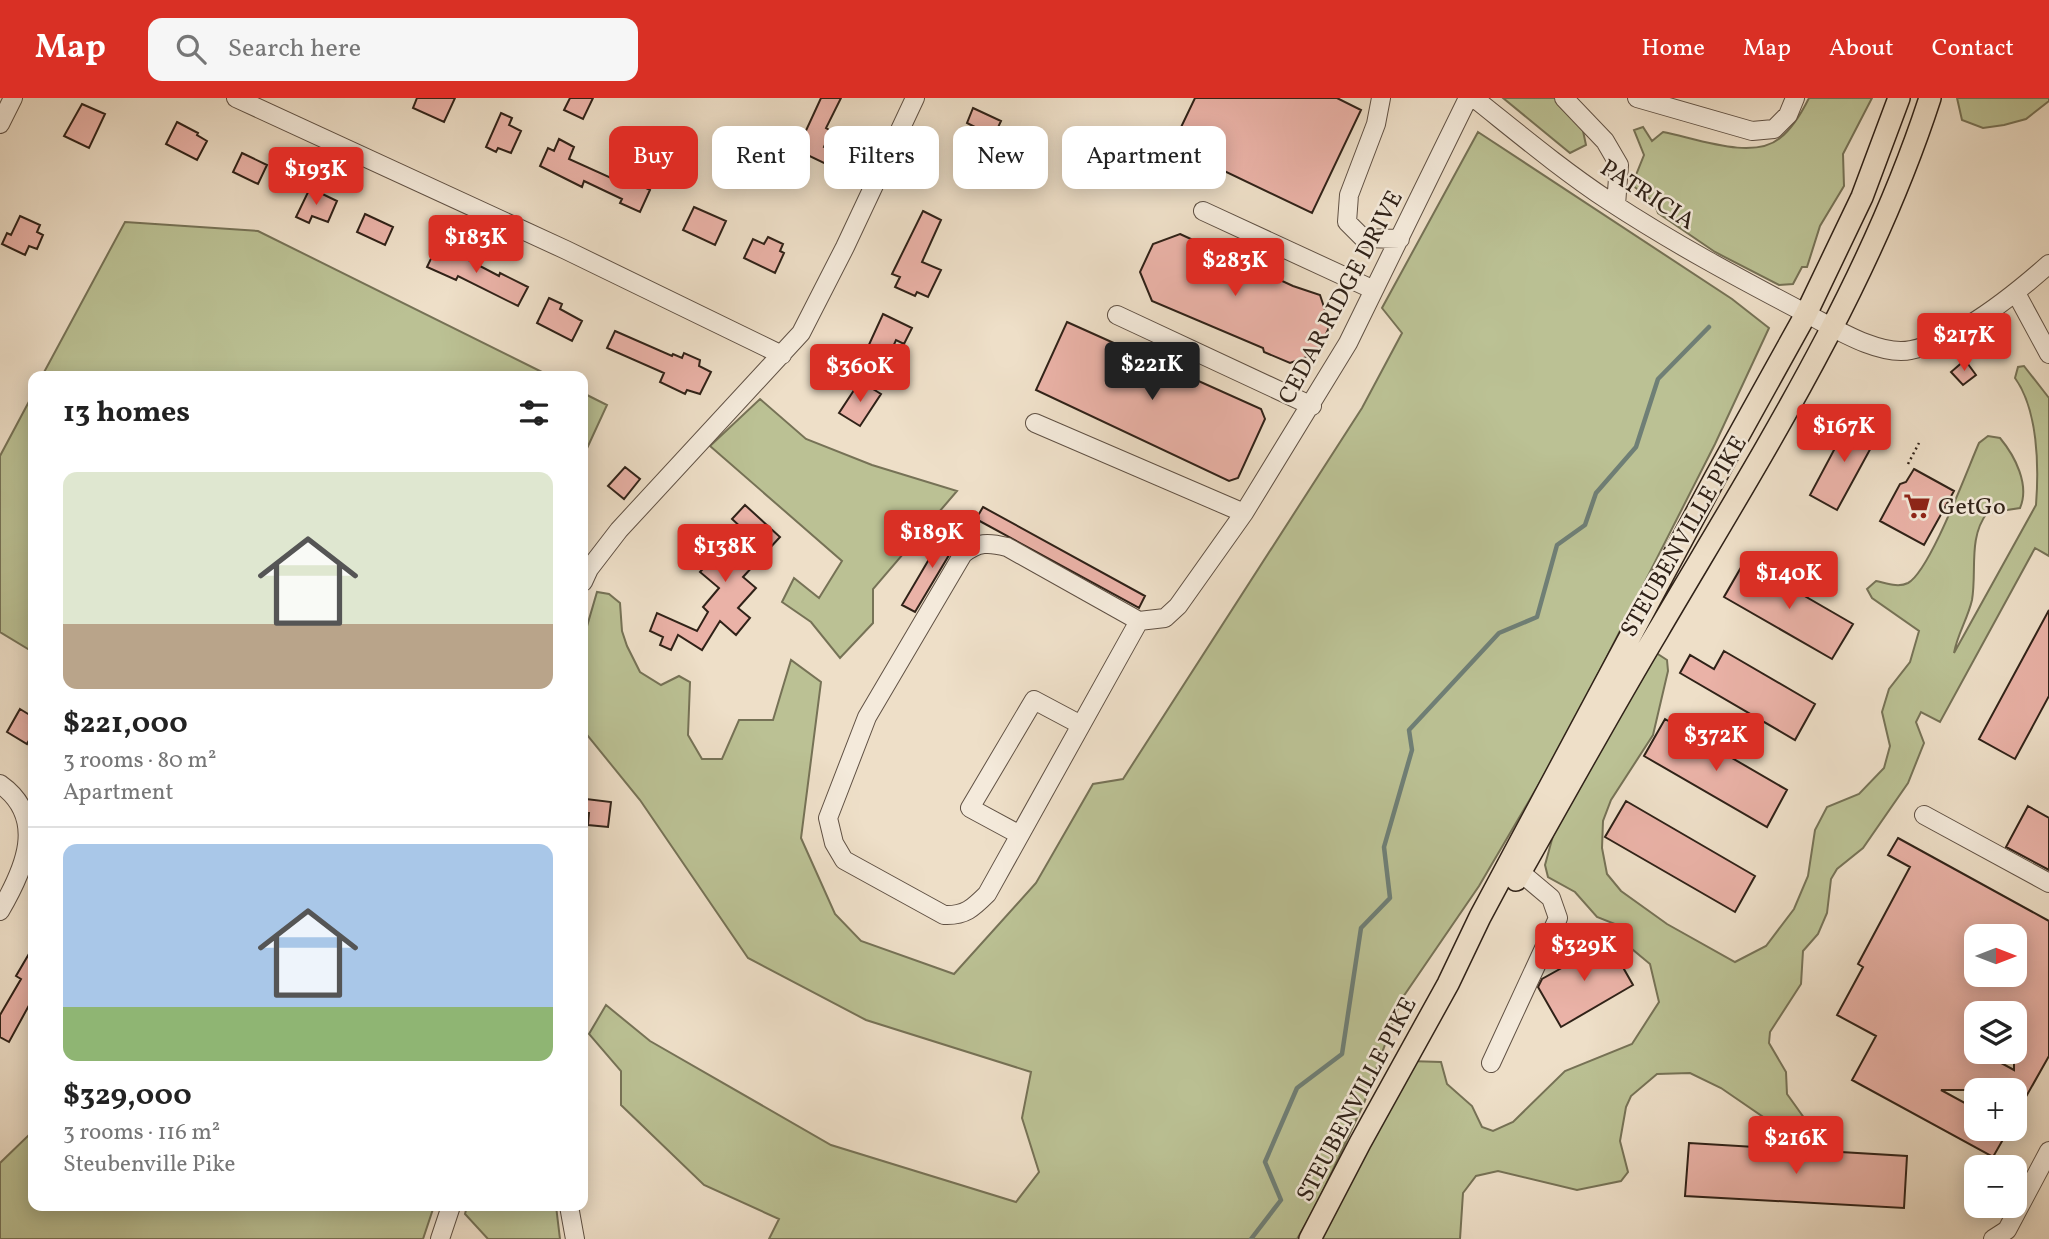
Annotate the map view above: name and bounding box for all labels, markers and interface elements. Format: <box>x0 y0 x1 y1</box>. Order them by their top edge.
search box <box>148 18 638 81</box>
text: Map <box>35 26 106 72</box>
icon: search <box>172 30 210 68</box>
text: Search here <box>228 31 361 67</box>
text: Home <box>1641 32 1705 66</box>
text: Map <box>1743 32 1791 66</box>
text: About <box>1829 32 1894 66</box>
text: Contact <box>1932 32 2014 66</box>
chip: Buy <box>609 126 698 189</box>
chip: Rent <box>712 126 810 189</box>
chip: Filters <box>824 126 939 189</box>
chip: New <box>953 126 1048 189</box>
chip: Apartment <box>1062 126 1226 189</box>
pin: $193K <box>267 148 365 207</box>
street label: PATRICIA <box>1593 152 1701 239</box>
text: $193K <box>285 154 347 186</box>
street label: CEDAR RIDGE DRIVE <box>1271 185 1413 411</box>
pin: $183K <box>427 216 525 275</box>
text: $183K <box>445 222 508 254</box>
pin: $283K <box>1186 238 1284 298</box>
text: $283K <box>1202 245 1268 277</box>
pin: $217K <box>1915 314 2013 373</box>
text: $217K <box>1933 320 1995 352</box>
pin: $221K <box>1103 342 1201 402</box>
pin: $360K <box>811 344 909 404</box>
text: $221K <box>1121 349 1183 381</box>
text: $360K <box>826 351 894 383</box>
text: 13 homes <box>63 392 190 434</box>
icon: filters <box>515 394 553 432</box>
pin: $167K <box>1795 404 1893 464</box>
text: $167K <box>1813 411 1875 443</box>
street label: STEUBENVILLE PIKE <box>1613 430 1756 644</box>
supermarket icon: GetGo <box>1902 491 1932 521</box>
place label: GetGo <box>1938 491 2006 525</box>
pin: $189K <box>883 510 981 570</box>
text: $189K <box>900 517 964 549</box>
icon: home <box>245 518 371 644</box>
pin: $138K <box>676 524 774 584</box>
text: $138K <box>694 531 757 563</box>
pin: $140K <box>1740 552 1838 611</box>
text: $140K <box>1756 558 1822 590</box>
text: $221,000 <box>63 703 188 745</box>
pin: $372K <box>1667 714 1765 773</box>
text: $372K <box>1684 720 1748 752</box>
text: 3 rooms · 80 m² <box>63 745 216 777</box>
text: Apartment <box>63 777 174 809</box>
icon: home <box>245 890 371 1016</box>
pin: $329K <box>1535 924 1633 983</box>
north arrow <box>1964 924 2026 987</box>
map controls <box>1964 924 2027 1218</box>
text: $329K <box>1551 930 1617 962</box>
street label: STEUBENVILLE PIKE <box>1289 991 1426 1208</box>
button: layers <box>1964 1001 2027 1064</box>
text: $329,000 <box>63 1075 192 1117</box>
button: + <box>1964 1078 2027 1141</box>
pin: $216K <box>1747 1116 1845 1176</box>
text: 3 rooms · 116 m² <box>63 1117 220 1149</box>
text: $216K <box>1764 1123 1828 1155</box>
text: Steubenville Pike <box>63 1149 235 1181</box>
button: − <box>1964 1155 2027 1218</box>

